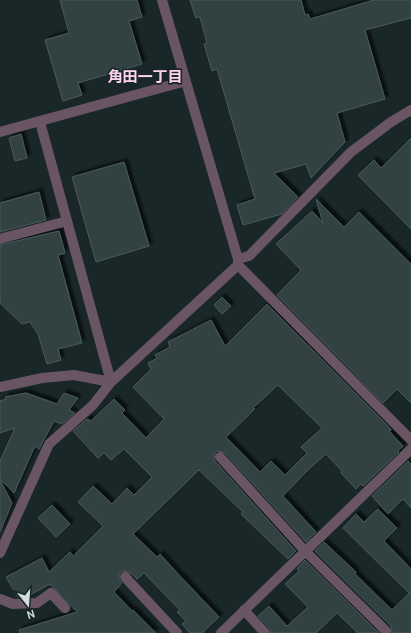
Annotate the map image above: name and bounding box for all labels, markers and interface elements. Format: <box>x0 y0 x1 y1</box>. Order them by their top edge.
district label: 角田一丁目 <box>107 69 183 88</box>
north arrow <box>8 585 48 625</box>
text: N <box>25 606 36 621</box>

